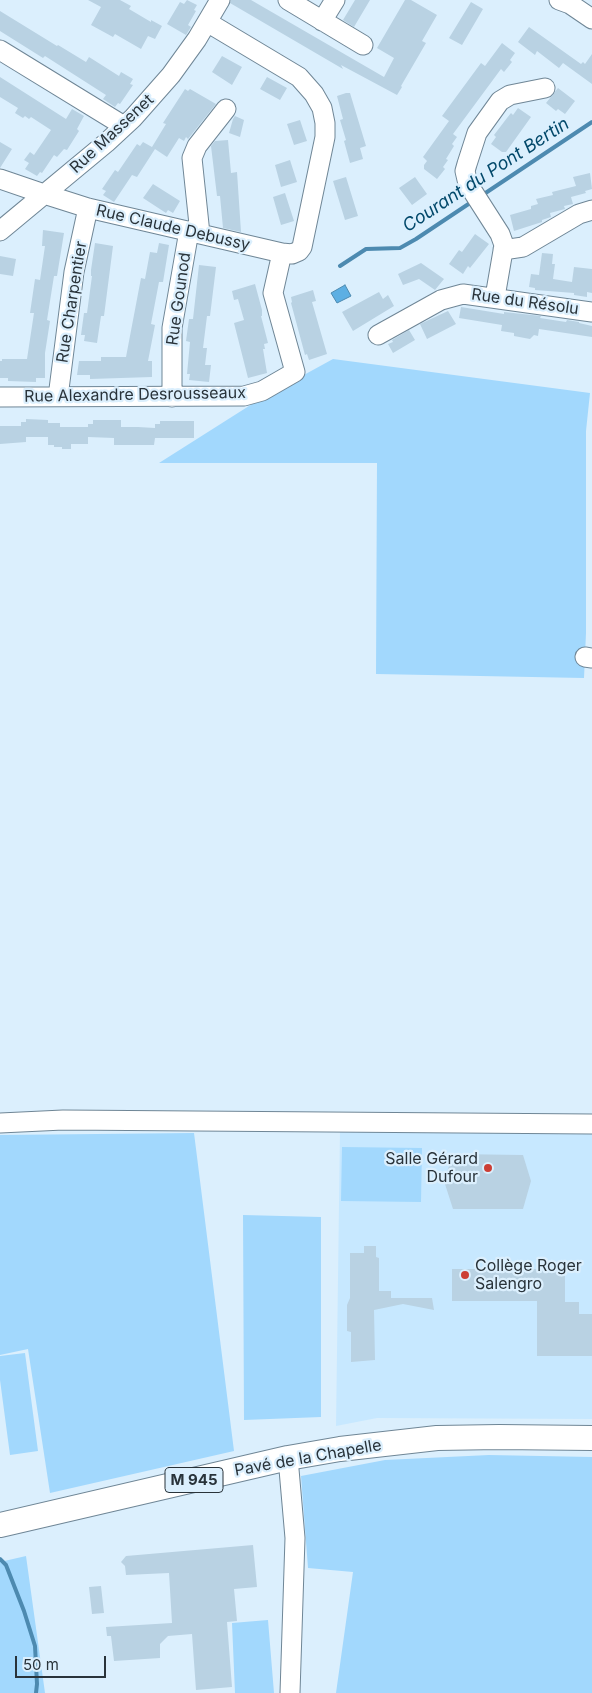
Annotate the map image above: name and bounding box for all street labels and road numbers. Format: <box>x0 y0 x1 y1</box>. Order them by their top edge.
street label: Rue Massenet <box>66 90 158 178</box>
street label: Rue Claude Debussy <box>94 201 252 255</box>
street label: Rue Charpentier <box>53 240 91 364</box>
street label: Rue Gounod <box>163 251 195 347</box>
street label: Rue du Résolu <box>470 285 580 319</box>
street label: Rue Alexandre Desrousseaux <box>24 383 246 407</box>
street label: Pavé de la Chapelle <box>233 1436 383 1480</box>
road number: M 945 <box>165 1468 223 1492</box>

